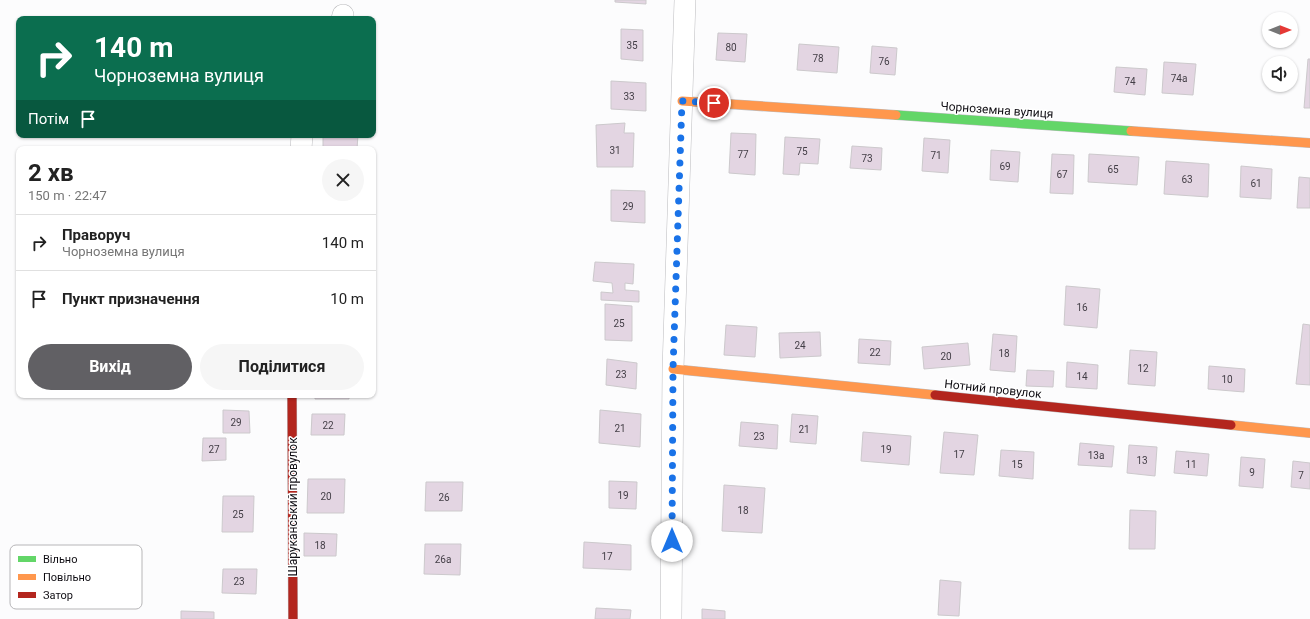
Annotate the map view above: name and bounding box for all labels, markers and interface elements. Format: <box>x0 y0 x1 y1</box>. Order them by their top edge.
north arrow <box>1262 12 1298 48</box>
map controls <box>1262 12 1298 92</box>
text: 140 m <box>94 31 173 64</box>
icon: right <box>28 32 80 84</box>
house number: 35 <box>626 40 638 51</box>
house number: 80 <box>725 42 737 53</box>
house number: 78 <box>812 53 824 64</box>
house number: 76 <box>878 56 890 67</box>
button: sound <box>1262 56 1298 92</box>
text: Чорноземна вулиця <box>94 65 264 86</box>
house number: 74а <box>1171 73 1187 84</box>
house number: 74 <box>1124 76 1136 87</box>
pin <box>697 86 731 120</box>
house number: 33 <box>623 91 635 102</box>
icon: arrive <box>703 92 725 114</box>
street label: Чорноземна вулиця <box>940 99 1054 121</box>
icon: arrive <box>77 108 99 130</box>
text: Потім <box>28 110 69 128</box>
house number: 31 <box>609 145 621 156</box>
house number: 75 <box>796 146 808 157</box>
house number: 77 <box>737 149 749 160</box>
house number: 71 <box>930 150 942 161</box>
house number: 73 <box>861 153 873 164</box>
text: 2 хв <box>28 159 74 187</box>
button: close <box>322 159 364 201</box>
house number: 69 <box>999 161 1011 172</box>
house number: 65 <box>1107 164 1119 175</box>
house number: 67 <box>1056 169 1068 180</box>
house number: 63 <box>1181 174 1193 185</box>
house number: 61 <box>1250 178 1262 189</box>
text: 150 m · 22:47 <box>28 188 107 203</box>
house number: 29 <box>622 201 634 212</box>
text: Праворуч <box>62 226 130 244</box>
icon: right <box>28 232 50 254</box>
text: 140 m <box>322 234 364 252</box>
text: Чорноземна вулиця <box>62 244 185 259</box>
icon: arrive <box>28 288 50 310</box>
text: Пункт призначення <box>62 290 200 308</box>
text: 10 m <box>330 290 364 308</box>
house number: 16 <box>1076 302 1088 313</box>
house number: 25 <box>613 318 625 329</box>
house number: 24 <box>794 340 806 351</box>
button: Вихід <box>28 344 192 390</box>
button: Поділитися <box>200 344 364 390</box>
house number: 22 <box>869 347 881 358</box>
house number: 18 <box>998 348 1010 359</box>
house number: 20 <box>940 351 952 362</box>
house number: 12 <box>1137 363 1149 374</box>
house number: 23 <box>615 369 627 380</box>
house number: 14 <box>1076 371 1088 382</box>
house number: 10 <box>1221 374 1233 385</box>
street label: Нотний провулок <box>944 377 1043 401</box>
house number: 29 <box>230 417 242 428</box>
house number: 22 <box>322 420 334 431</box>
house number: 21 <box>614 423 626 434</box>
house number: 21 <box>798 424 810 435</box>
house number: 23 <box>753 431 765 442</box>
street label: Шаруканський провулок <box>286 437 300 577</box>
house number: 27 <box>208 444 220 455</box>
house number: 19 <box>880 444 892 455</box>
house number: 17 <box>953 449 965 460</box>
house number: 13а <box>1088 450 1104 461</box>
house number: 13 <box>1136 455 1148 466</box>
house number: 15 <box>1011 459 1023 470</box>
house number: 11 <box>1185 459 1197 470</box>
house number: 9 <box>1249 467 1255 478</box>
house number: 7 <box>1298 470 1304 481</box>
house number: 19 <box>617 490 629 501</box>
house number: 20 <box>320 491 332 502</box>
house number: 26 <box>438 492 450 503</box>
house number: 18 <box>737 505 749 516</box>
house number: 25 <box>232 509 244 520</box>
position arrow <box>651 520 693 562</box>
house number: 18 <box>314 540 326 551</box>
legend <box>10 545 142 609</box>
house number: 17 <box>601 551 613 562</box>
text: Вільно <box>43 553 77 566</box>
house number: 26а <box>435 554 451 565</box>
text: Повільно <box>43 571 91 584</box>
house number: 23 <box>233 576 245 587</box>
text: Затор <box>43 589 73 602</box>

